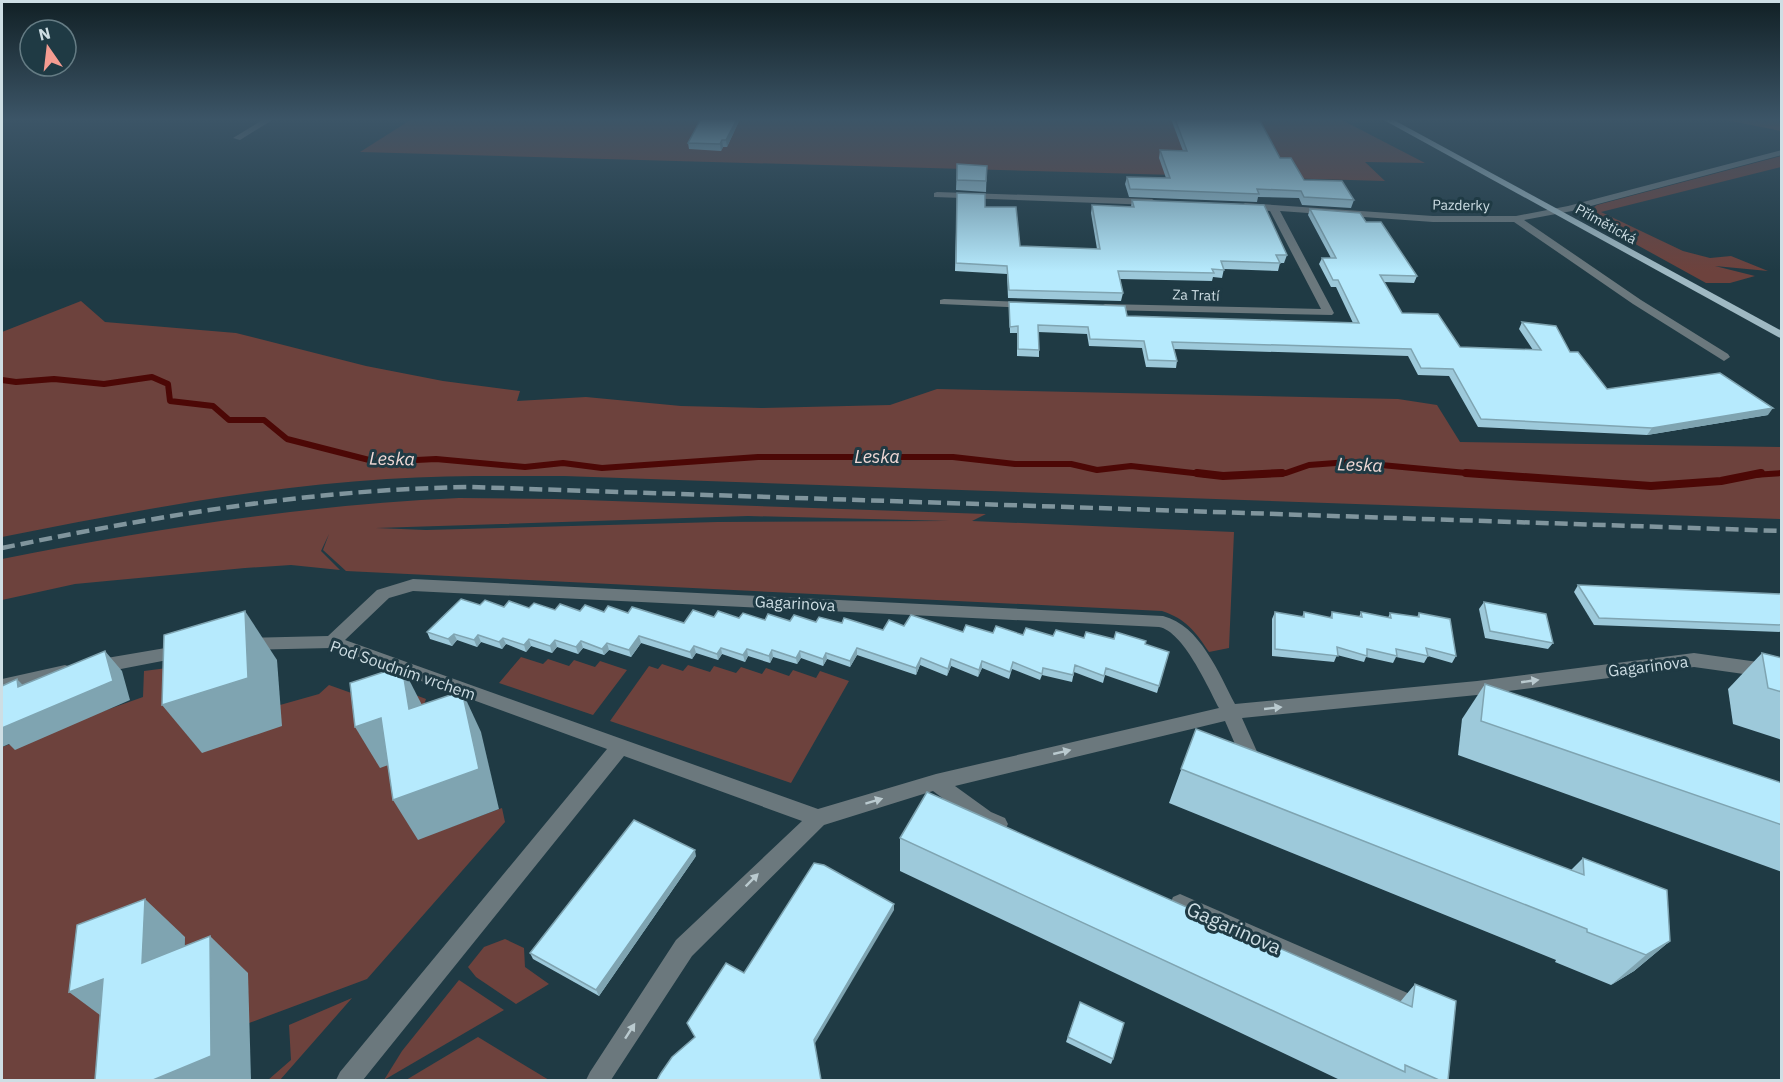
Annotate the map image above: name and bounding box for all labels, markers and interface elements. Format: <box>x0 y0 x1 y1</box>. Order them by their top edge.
north arrow <box>18 18 78 78</box>
text: N <box>36 22 52 45</box>
street label: Pazderky <box>1432 195 1490 215</box>
street label: Přímětická <box>1572 200 1640 248</box>
street label: Za Tratí <box>1172 285 1220 305</box>
water label: Leska <box>854 445 900 468</box>
water label: Leska <box>369 447 415 470</box>
water label: Leska <box>1337 452 1383 477</box>
street label: Gagarinova <box>754 591 836 615</box>
street label: Pod Soudním vrchem <box>328 636 478 704</box>
street label: Gagarinova <box>1607 651 1690 681</box>
one-way arrow <box>1521 677 1540 686</box>
one-way arrow <box>1264 703 1283 713</box>
one-way arrow <box>1053 747 1072 757</box>
one-way arrow <box>865 796 883 805</box>
one-way arrow <box>744 874 758 888</box>
street label: Gagarinova <box>1183 895 1286 961</box>
one-way arrow <box>624 1024 636 1040</box>

